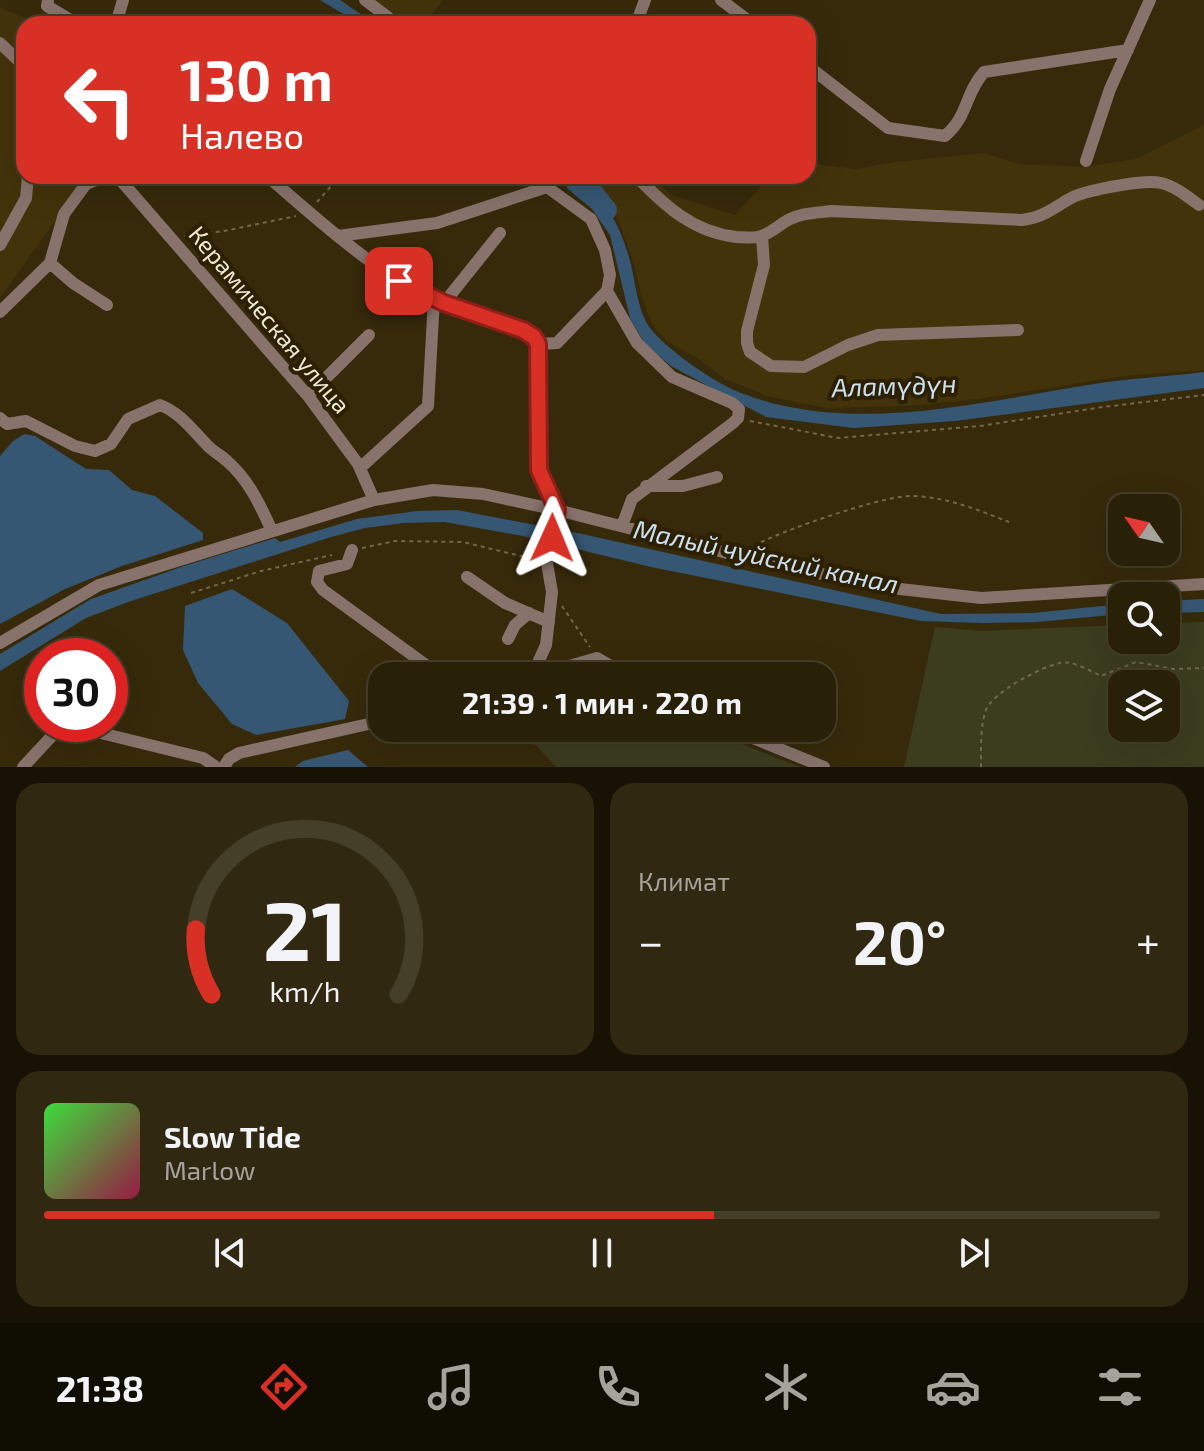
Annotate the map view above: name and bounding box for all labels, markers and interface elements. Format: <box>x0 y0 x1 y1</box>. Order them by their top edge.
text: 130 m <box>180 45 333 112</box>
icon: left <box>48 48 152 152</box>
text: Налево <box>180 113 304 156</box>
street label: Керамическая улица <box>183 219 357 419</box>
pin <box>365 247 433 315</box>
icon: arrive <box>377 259 421 303</box>
water label: Аламүдүн <box>830 367 957 402</box>
north arrow <box>1108 494 1180 566</box>
map controls <box>1108 494 1180 742</box>
position arrow <box>510 496 594 580</box>
water label: Малый чуйский канал <box>631 512 901 599</box>
button: search <box>1108 582 1180 654</box>
speed limit sign: 30 <box>24 638 128 742</box>
button: layers <box>1108 670 1180 742</box>
text: 21:39 · 1 мин · 220 m <box>462 684 742 720</box>
text: Климат <box>638 865 730 896</box>
text: 21 <box>263 878 347 978</box>
text: 20° <box>853 905 946 977</box>
text: − <box>638 914 664 967</box>
text: + <box>1136 914 1160 967</box>
text: km/h <box>270 973 340 1008</box>
text: Slow Tide <box>164 1118 301 1154</box>
text: Marlow <box>164 1154 255 1185</box>
icon: previous <box>208 1231 252 1275</box>
icon: pause <box>580 1231 624 1275</box>
icon: next <box>952 1231 996 1275</box>
icon: directions <box>256 1359 312 1415</box>
icon: music <box>423 1359 479 1415</box>
icon: phone <box>590 1359 646 1415</box>
icon: climate <box>758 1359 814 1415</box>
icon: car <box>925 1359 981 1415</box>
icon: filters <box>1092 1359 1148 1415</box>
text: 21:38 <box>56 1366 144 1409</box>

